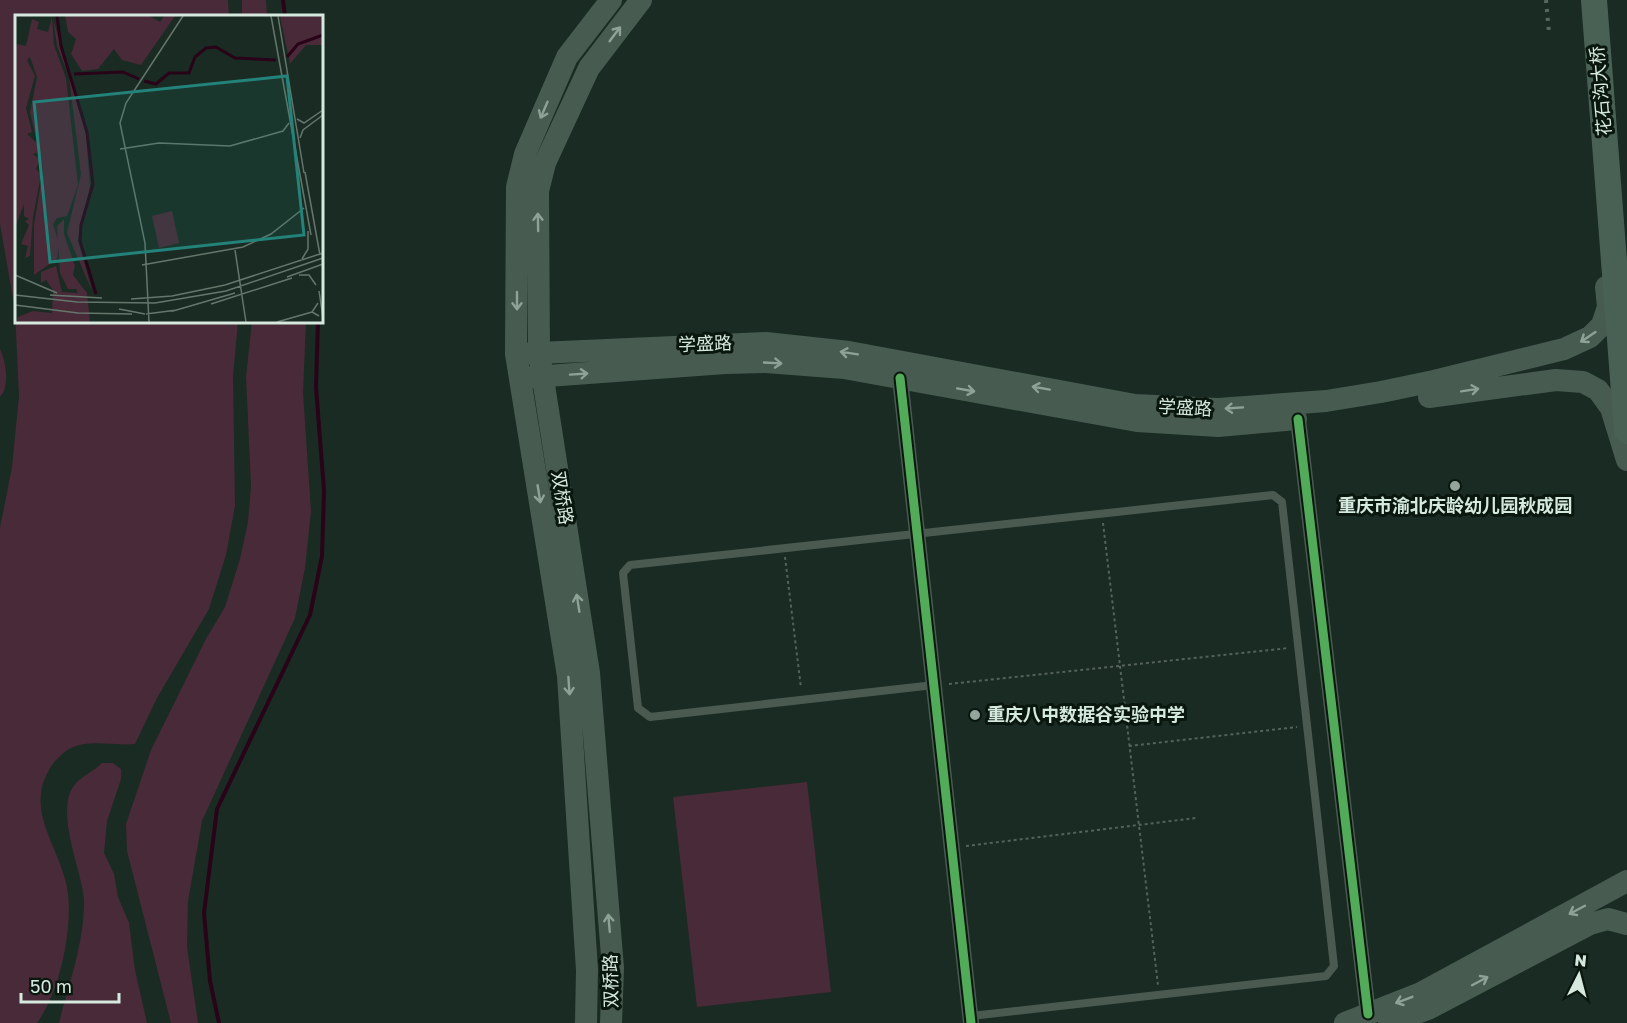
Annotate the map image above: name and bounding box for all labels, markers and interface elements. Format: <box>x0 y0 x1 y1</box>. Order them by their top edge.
inset map <box>15 15 322 322</box>
one-way arrow <box>608 26 621 42</box>
street label: 花石沟大桥 <box>1585 45 1615 137</box>
one-way arrow <box>537 101 549 119</box>
one-way arrow <box>532 213 544 233</box>
one-way arrow <box>511 290 523 310</box>
street label: 学盛路 <box>678 331 732 355</box>
one-way arrow <box>1580 332 1597 344</box>
one-way arrow <box>840 347 859 358</box>
one-way arrow <box>763 357 783 368</box>
one-way arrow <box>568 368 588 379</box>
one-way arrow <box>1032 382 1051 393</box>
one-way arrow <box>956 385 975 396</box>
one-way arrow <box>1460 385 1480 396</box>
street label: 学盛路 <box>1158 395 1213 419</box>
one-way arrow <box>1225 403 1245 414</box>
street label: 双桥路 <box>548 469 578 526</box>
marker: 重庆市渝北庆龄幼儿园秋成园 <box>1448 479 1462 493</box>
one-way arrow <box>534 483 545 503</box>
place label: 重庆市渝北庆龄幼儿园秋成园 <box>1338 494 1572 516</box>
one-way arrow <box>573 594 584 614</box>
one-way arrow <box>564 676 575 696</box>
place label: 重庆八中数据谷实验中学 <box>987 703 1185 725</box>
marker: 重庆八中数据谷实验中学 <box>968 708 982 722</box>
one-way arrow <box>1568 905 1586 916</box>
one-way arrow <box>603 913 614 933</box>
north arrow <box>1549 945 1609 1005</box>
text: N <box>1573 950 1588 971</box>
street label: 双桥路 <box>599 954 621 1008</box>
scale bar <box>21 966 118 1004</box>
text: 50 m <box>30 975 72 997</box>
one-way arrow <box>1471 975 1488 987</box>
one-way arrow <box>1395 995 1413 1006</box>

